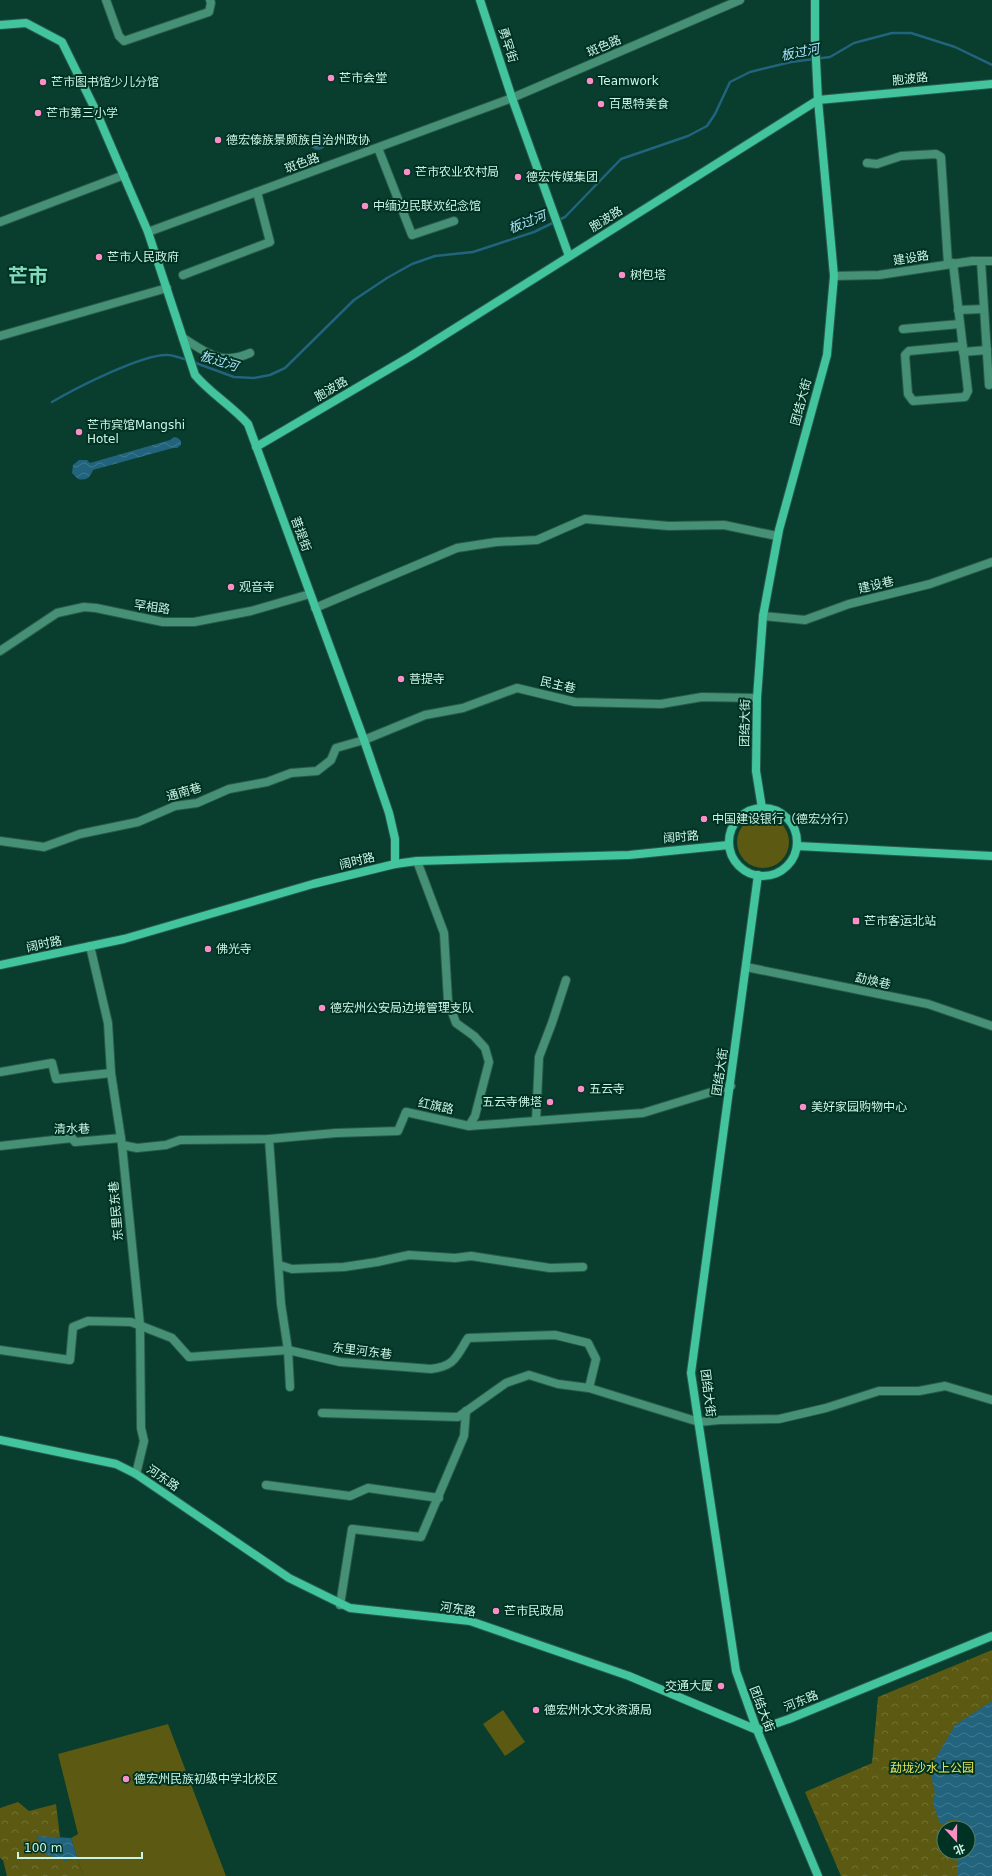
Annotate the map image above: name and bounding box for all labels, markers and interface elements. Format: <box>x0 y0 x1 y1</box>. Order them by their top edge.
street label: 勇罕街 <box>496 26 520 64</box>
street label: 斑色路 <box>585 33 623 59</box>
water label: 板过河 <box>779 40 824 63</box>
street label: 胞波路 <box>891 70 929 88</box>
place label: 芒市会堂 <box>339 71 387 85</box>
marker: 芒市会堂 <box>326 73 336 83</box>
place label: Teamwork <box>597 74 659 88</box>
place label: 芒市图书馆少儿分馆 <box>51 75 159 89</box>
marker: Teamwork <box>585 76 595 86</box>
marker: 芒市图书馆少儿分馆 <box>38 77 48 87</box>
place label: 百思特美食 <box>609 97 669 111</box>
marker: 百思特美食 <box>596 99 606 109</box>
place label: 芒市第三小学 <box>46 106 118 120</box>
marker: 芒市第三小学 <box>33 108 43 118</box>
place label: 德宏傣族景颇族自治州政协 <box>226 133 370 147</box>
marker: 德宏傣族景颇族自治州政协 <box>213 135 223 145</box>
street label: 斑色路 <box>283 150 321 176</box>
place label: 芒市农业农村局 <box>415 165 499 179</box>
marker: 芒市农业农村局 <box>402 167 412 177</box>
place label: 德宏传媒集团 <box>526 170 598 184</box>
marker: 德宏传媒集团 <box>513 172 523 182</box>
place label: 中缅边民联欢纪念馆 <box>373 199 481 213</box>
marker: 中缅边民联欢纪念馆 <box>360 201 370 211</box>
street label: 胞波路 <box>587 204 625 234</box>
water label: 板过河 <box>506 207 551 236</box>
street label: 建设路 <box>892 248 930 268</box>
place label: 芒市人民政府 <box>107 250 179 264</box>
marker: 芒市人民政府 <box>94 252 104 262</box>
district label: 芒市 <box>8 264 48 288</box>
place label: 树包塔 <box>630 268 666 282</box>
marker: 树包塔 <box>617 270 627 280</box>
water label: 板过河 <box>198 348 243 375</box>
street label: 胞波路 <box>312 374 350 404</box>
street label: 团结大街 <box>788 377 814 427</box>
place label: 芒市宾馆Mangshi Hotel <box>87 418 185 446</box>
marker: 芒市宾馆Mangshi Hotel <box>74 427 84 437</box>
street label: 菩提街 <box>288 515 314 553</box>
street label: 建设巷 <box>857 574 895 596</box>
place label: 观音寺 <box>239 580 275 594</box>
marker: 观音寺 <box>226 582 236 592</box>
street label: 罕相路 <box>133 598 171 616</box>
place label: 菩提寺 <box>409 672 445 686</box>
marker: 菩提寺 <box>396 674 406 684</box>
street label: 民主巷 <box>539 674 577 696</box>
street label: 团结大街 <box>738 699 752 747</box>
street label: 通南巷 <box>165 780 203 804</box>
place label: 中国建设银行（德宏分行） <box>712 812 856 826</box>
marker: 中国建设银行（德宏分行） <box>699 814 709 824</box>
street label: 阔时路 <box>662 828 700 846</box>
street label: 阔时路 <box>338 850 376 872</box>
place label: 芒市客运北站 <box>864 914 936 928</box>
marker: 芒市客运北站 <box>851 916 861 926</box>
street label: 阔时路 <box>25 933 63 955</box>
place label: 佛光寺 <box>216 942 252 956</box>
marker: 佛光寺 <box>203 944 213 954</box>
street label: 勐焕巷 <box>854 970 892 992</box>
place label: 德宏州公安局边境管理支队 <box>330 1001 474 1015</box>
marker: 德宏州公安局边境管理支队 <box>317 1003 327 1013</box>
street label: 团结大街 <box>710 1047 730 1097</box>
place label: 五云寺 <box>589 1082 625 1096</box>
marker: 五云寺 <box>576 1084 586 1094</box>
street label: 红旗路 <box>417 1095 455 1117</box>
place label: 五云寺佛塔 <box>482 1095 542 1109</box>
marker: 五云寺佛塔 <box>545 1097 555 1107</box>
place label: 美好家园购物中心 <box>811 1100 907 1114</box>
marker: 美好家园购物中心 <box>798 1102 808 1112</box>
street label: 清水巷 <box>54 1122 90 1136</box>
street label: 东里民东巷 <box>106 1180 126 1242</box>
street label: 东里河东巷 <box>331 1340 393 1362</box>
street label: 团结大街 <box>698 1368 718 1418</box>
street label: 河东路 <box>144 1462 182 1494</box>
street label: 河东路 <box>439 1599 477 1619</box>
place label: 芒市民政局 <box>504 1604 564 1618</box>
marker: 芒市民政局 <box>491 1606 501 1616</box>
place label: 交通大厦 <box>665 1679 713 1693</box>
marker: 交通大厦 <box>716 1681 726 1691</box>
street label: 团结大街 <box>747 1684 777 1734</box>
street label: 河东路 <box>782 1688 820 1714</box>
place label: 德宏州水文水资源局 <box>544 1703 652 1717</box>
marker: 德宏州水文水资源局 <box>531 1705 541 1715</box>
park label: 勐垅沙水上公园 <box>890 1761 974 1775</box>
place label: 德宏州民族初级中学北校区 <box>134 1772 278 1786</box>
marker: 德宏州民族初级中学北校区 <box>121 1774 131 1784</box>
north arrow <box>936 1820 976 1860</box>
scale bar <box>18 1834 142 1860</box>
text: 100 m <box>24 1841 62 1855</box>
text: 北 <box>952 1841 967 1857</box>

